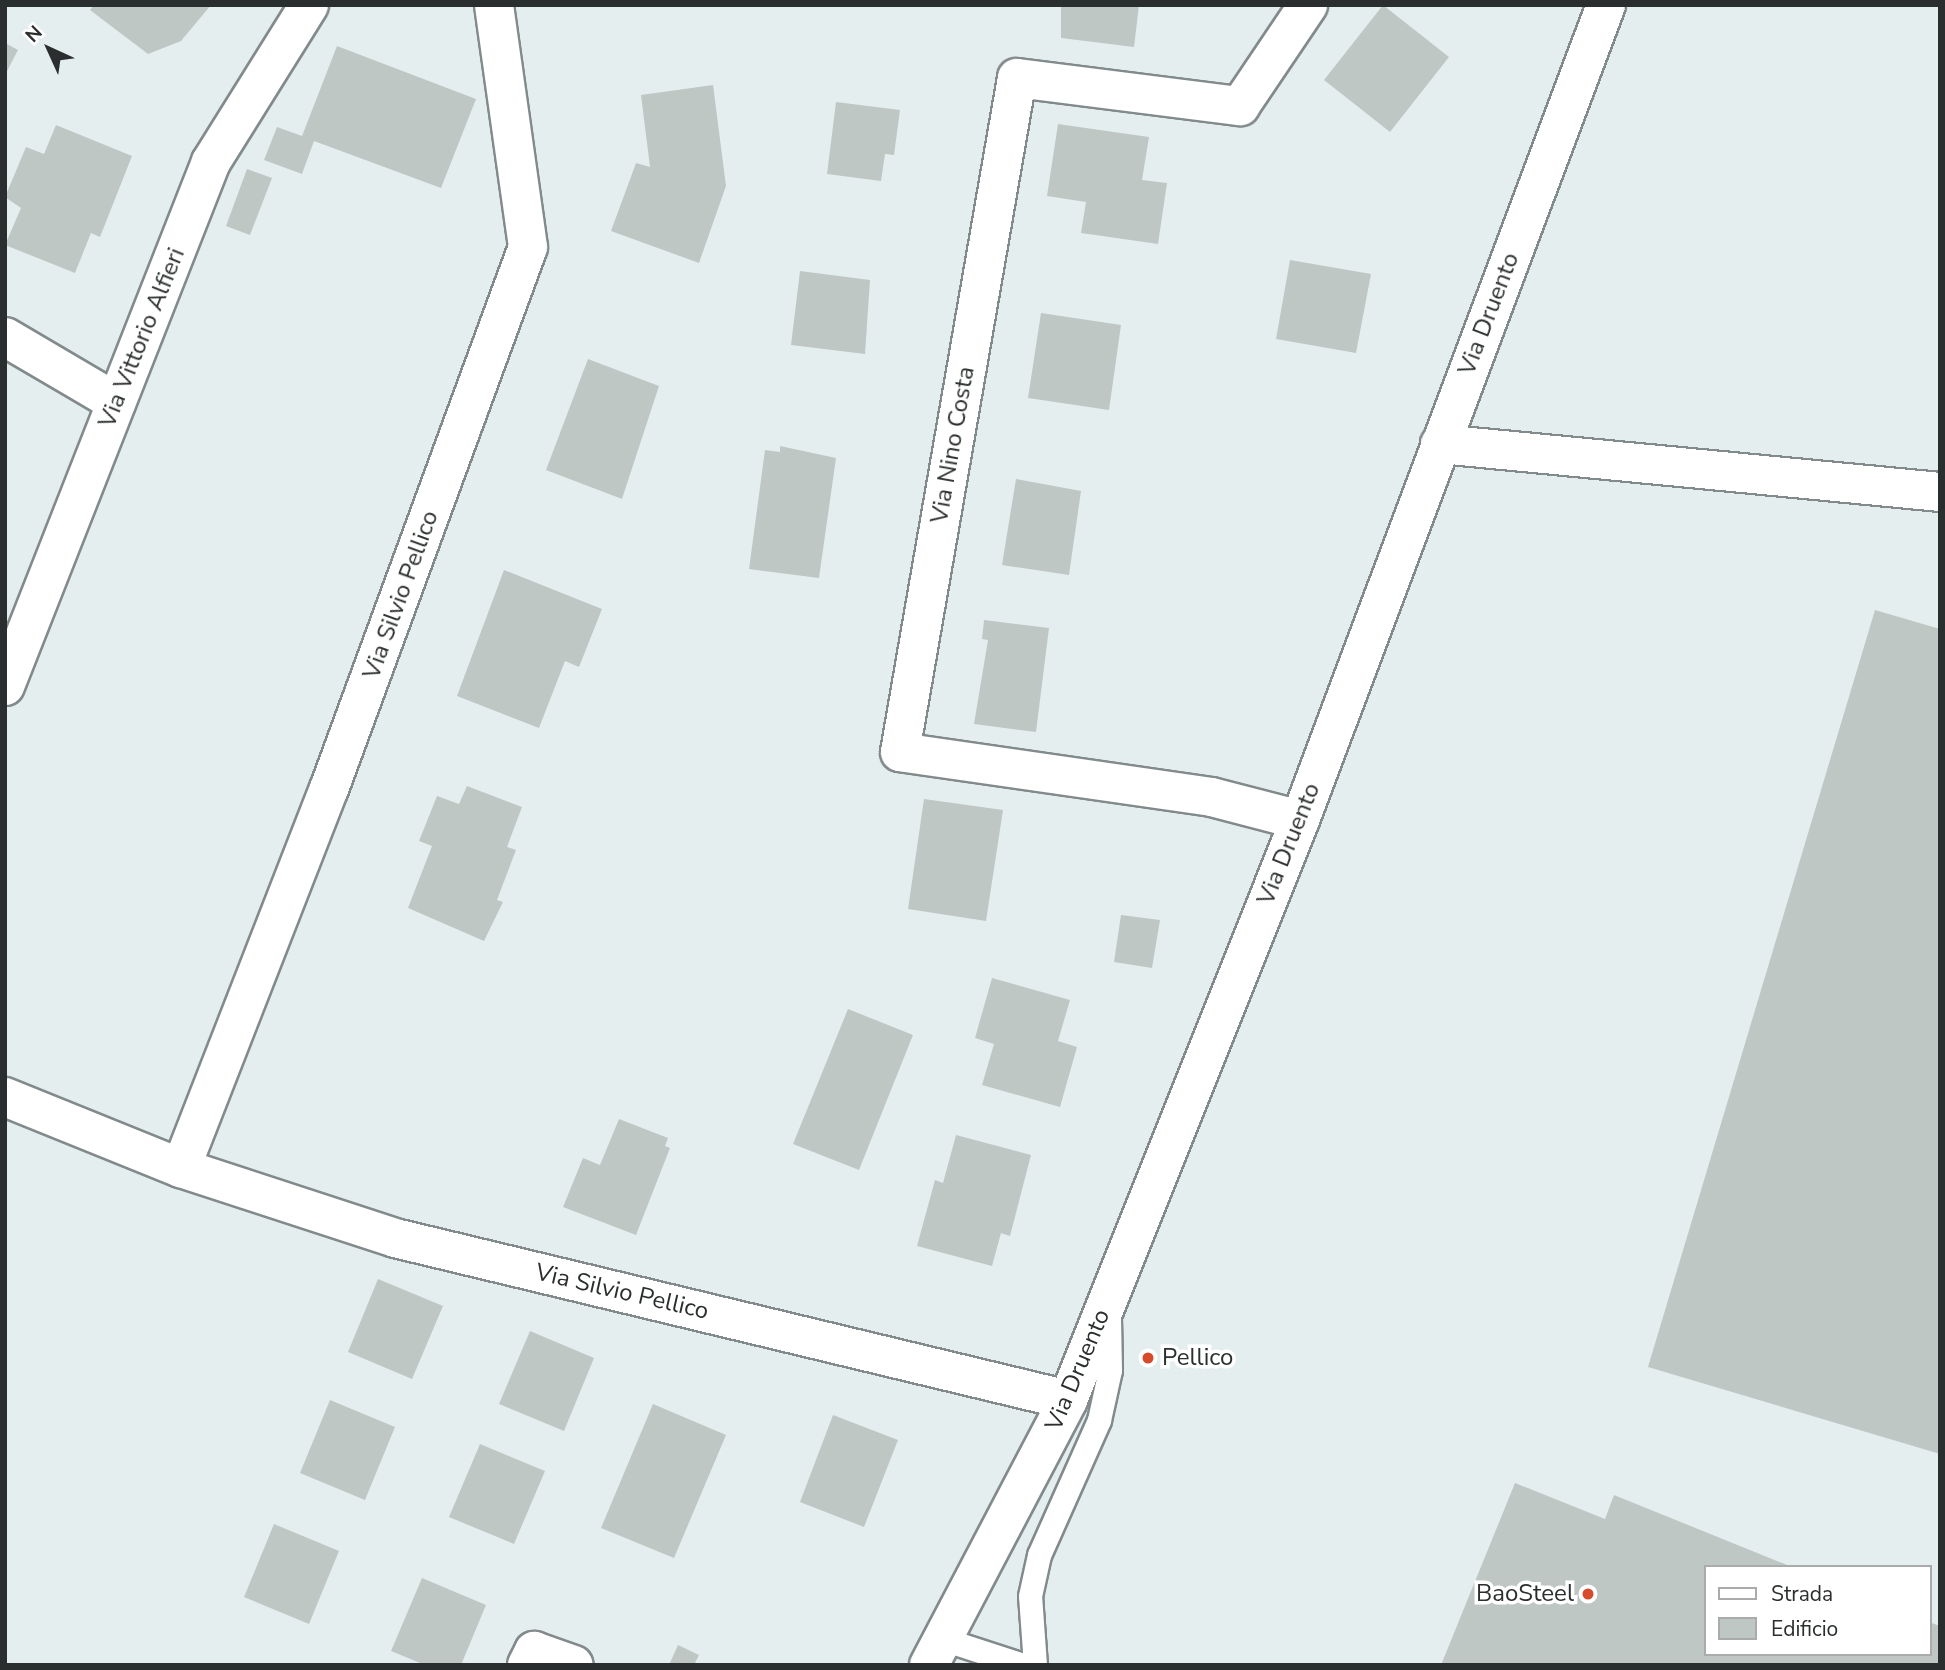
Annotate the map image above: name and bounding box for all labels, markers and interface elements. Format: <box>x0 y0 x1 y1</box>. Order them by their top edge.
north arrow <box>14 14 84 84</box>
text: N <box>20 20 48 48</box>
street label: Via Vittorio Alfieri <box>93 244 191 432</box>
street label: Via Druento <box>1452 249 1526 379</box>
street label: Via Nino Costa <box>925 364 981 526</box>
street label: Via Silvio Pellico <box>357 507 445 683</box>
street label: Via Druento <box>1252 779 1326 909</box>
street label: Via Silvio Pellico <box>533 1258 711 1326</box>
street label: Via Druento <box>1040 1305 1116 1435</box>
place label: Pellico <box>1162 1344 1233 1372</box>
marker: Pellico <box>1140 1350 1156 1366</box>
legend <box>1703 1565 1931 1656</box>
place label: BaoSteel <box>1476 1580 1574 1608</box>
text: Strada <box>1771 1580 1833 1608</box>
marker: BaoSteel <box>1580 1586 1596 1602</box>
text: Edificio <box>1771 1615 1838 1643</box>

